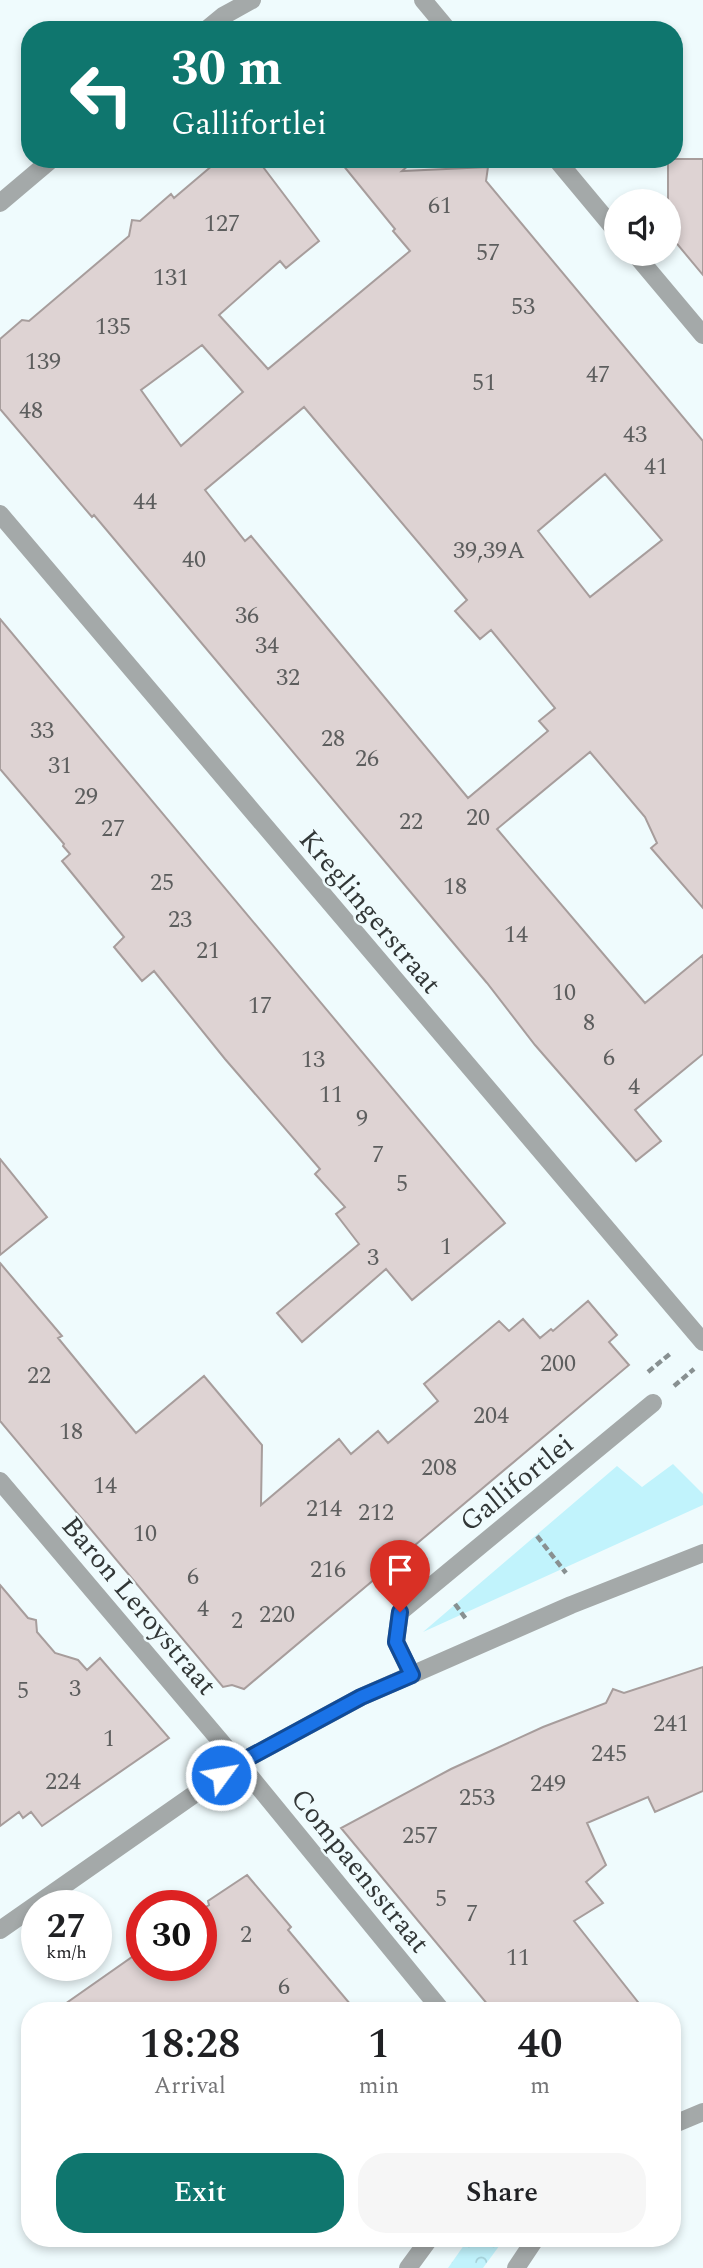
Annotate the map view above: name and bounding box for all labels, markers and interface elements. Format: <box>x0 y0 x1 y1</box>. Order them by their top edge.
text: 30 m <box>171 32 282 107</box>
icon: left <box>56 49 147 140</box>
text: Gallifortlei <box>171 100 327 149</box>
house number: 61 <box>428 188 452 224</box>
map controls <box>604 189 681 266</box>
button: sound <box>604 189 681 266</box>
house number: 127 <box>204 206 240 242</box>
house number: 57 <box>476 235 500 271</box>
house number: 131 <box>153 260 189 296</box>
house number: 53 <box>511 289 535 325</box>
house number: 135 <box>95 309 131 345</box>
house number: 139 <box>25 344 61 380</box>
house number: 47 <box>586 357 610 393</box>
house number: 51 <box>472 365 496 401</box>
house number: 48 <box>19 393 43 429</box>
house number: 43 <box>623 417 647 453</box>
house number: 41 <box>644 449 668 485</box>
house number: 44 <box>133 484 157 520</box>
house number: 39,39A <box>453 533 525 569</box>
house number: 40 <box>182 542 206 578</box>
house number: 36 <box>235 598 259 634</box>
house number: 34 <box>255 628 279 664</box>
house number: 32 <box>276 660 300 696</box>
house number: 33 <box>30 713 54 749</box>
house number: 28 <box>321 721 345 757</box>
house number: 26 <box>355 741 379 777</box>
house number: 31 <box>48 748 72 784</box>
house number: 29 <box>74 779 98 815</box>
house number: 20 <box>466 800 490 836</box>
house number: 22 <box>399 804 423 840</box>
house number: 27 <box>101 811 125 847</box>
street label: Kreglingerstraat <box>288 820 452 1004</box>
house number: 25 <box>150 865 174 901</box>
house number: 18 <box>443 869 467 905</box>
house number: 23 <box>168 902 192 938</box>
house number: 14 <box>504 917 528 953</box>
house number: 21 <box>196 933 220 969</box>
house number: 10 <box>552 975 576 1011</box>
house number: 17 <box>248 988 272 1024</box>
house number: 8 <box>583 1005 595 1041</box>
house number: 6 <box>603 1040 615 1076</box>
house number: 13 <box>301 1042 325 1078</box>
house number: 4 <box>628 1069 640 1105</box>
house number: 11 <box>319 1077 343 1113</box>
house number: 9 <box>356 1101 368 1137</box>
house number: 7 <box>372 1137 384 1173</box>
house number: 5 <box>396 1166 408 1202</box>
house number: 1 <box>440 1229 452 1265</box>
house number: 3 <box>367 1240 379 1276</box>
house number: 200 <box>540 1346 576 1382</box>
house number: 22 <box>27 1358 51 1394</box>
house number: 204 <box>473 1398 509 1434</box>
house number: 18 <box>59 1414 83 1450</box>
street label: Gallifortlei <box>450 1423 584 1543</box>
house number: 208 <box>421 1450 457 1486</box>
house number: 14 <box>93 1468 117 1504</box>
house number: 214 <box>306 1491 342 1527</box>
house number: 212 <box>358 1495 394 1531</box>
street label: Baron Leroystraat <box>51 1507 227 1705</box>
house number: 10 <box>133 1516 157 1552</box>
pin <box>370 1540 430 1612</box>
icon: arrive <box>381 1551 419 1589</box>
house number: 216 <box>310 1552 346 1588</box>
house number: 6 <box>187 1559 199 1595</box>
house number: 4 <box>197 1591 209 1627</box>
house number: 220 <box>259 1597 295 1633</box>
house number: 2 <box>231 1603 243 1639</box>
house number: 3 <box>69 1671 81 1707</box>
house number: 5 <box>17 1673 29 1709</box>
house number: 241 <box>653 1706 689 1742</box>
house number: 1 <box>103 1721 115 1757</box>
house number: 245 <box>591 1736 627 1772</box>
position arrow <box>184 1738 258 1812</box>
house number: 224 <box>45 1764 81 1800</box>
house number: 249 <box>530 1766 566 1802</box>
street label: Compaensstraat <box>280 1779 440 1963</box>
house number: 253 <box>459 1780 495 1816</box>
house number: 257 <box>402 1818 438 1854</box>
house number: 5 <box>435 1881 447 1917</box>
speed limit sign: 30 <box>126 1890 217 1981</box>
house number: 7 <box>466 1896 478 1932</box>
text: 27 <box>47 1900 86 1953</box>
house number: 2 <box>240 1917 252 1953</box>
text: km/h <box>46 1939 87 1966</box>
house number: 11 <box>506 1940 530 1976</box>
house number: 6 <box>278 1969 290 2005</box>
text: 18:28 <box>139 2013 240 2076</box>
text: 1 <box>368 2013 390 2076</box>
text: 40 <box>518 2013 563 2076</box>
text: Arrival <box>154 2069 226 2104</box>
text: min <box>359 2069 399 2104</box>
text: m <box>530 2069 550 2104</box>
button: Exit <box>56 2153 344 2233</box>
button: Share <box>358 2153 646 2233</box>

